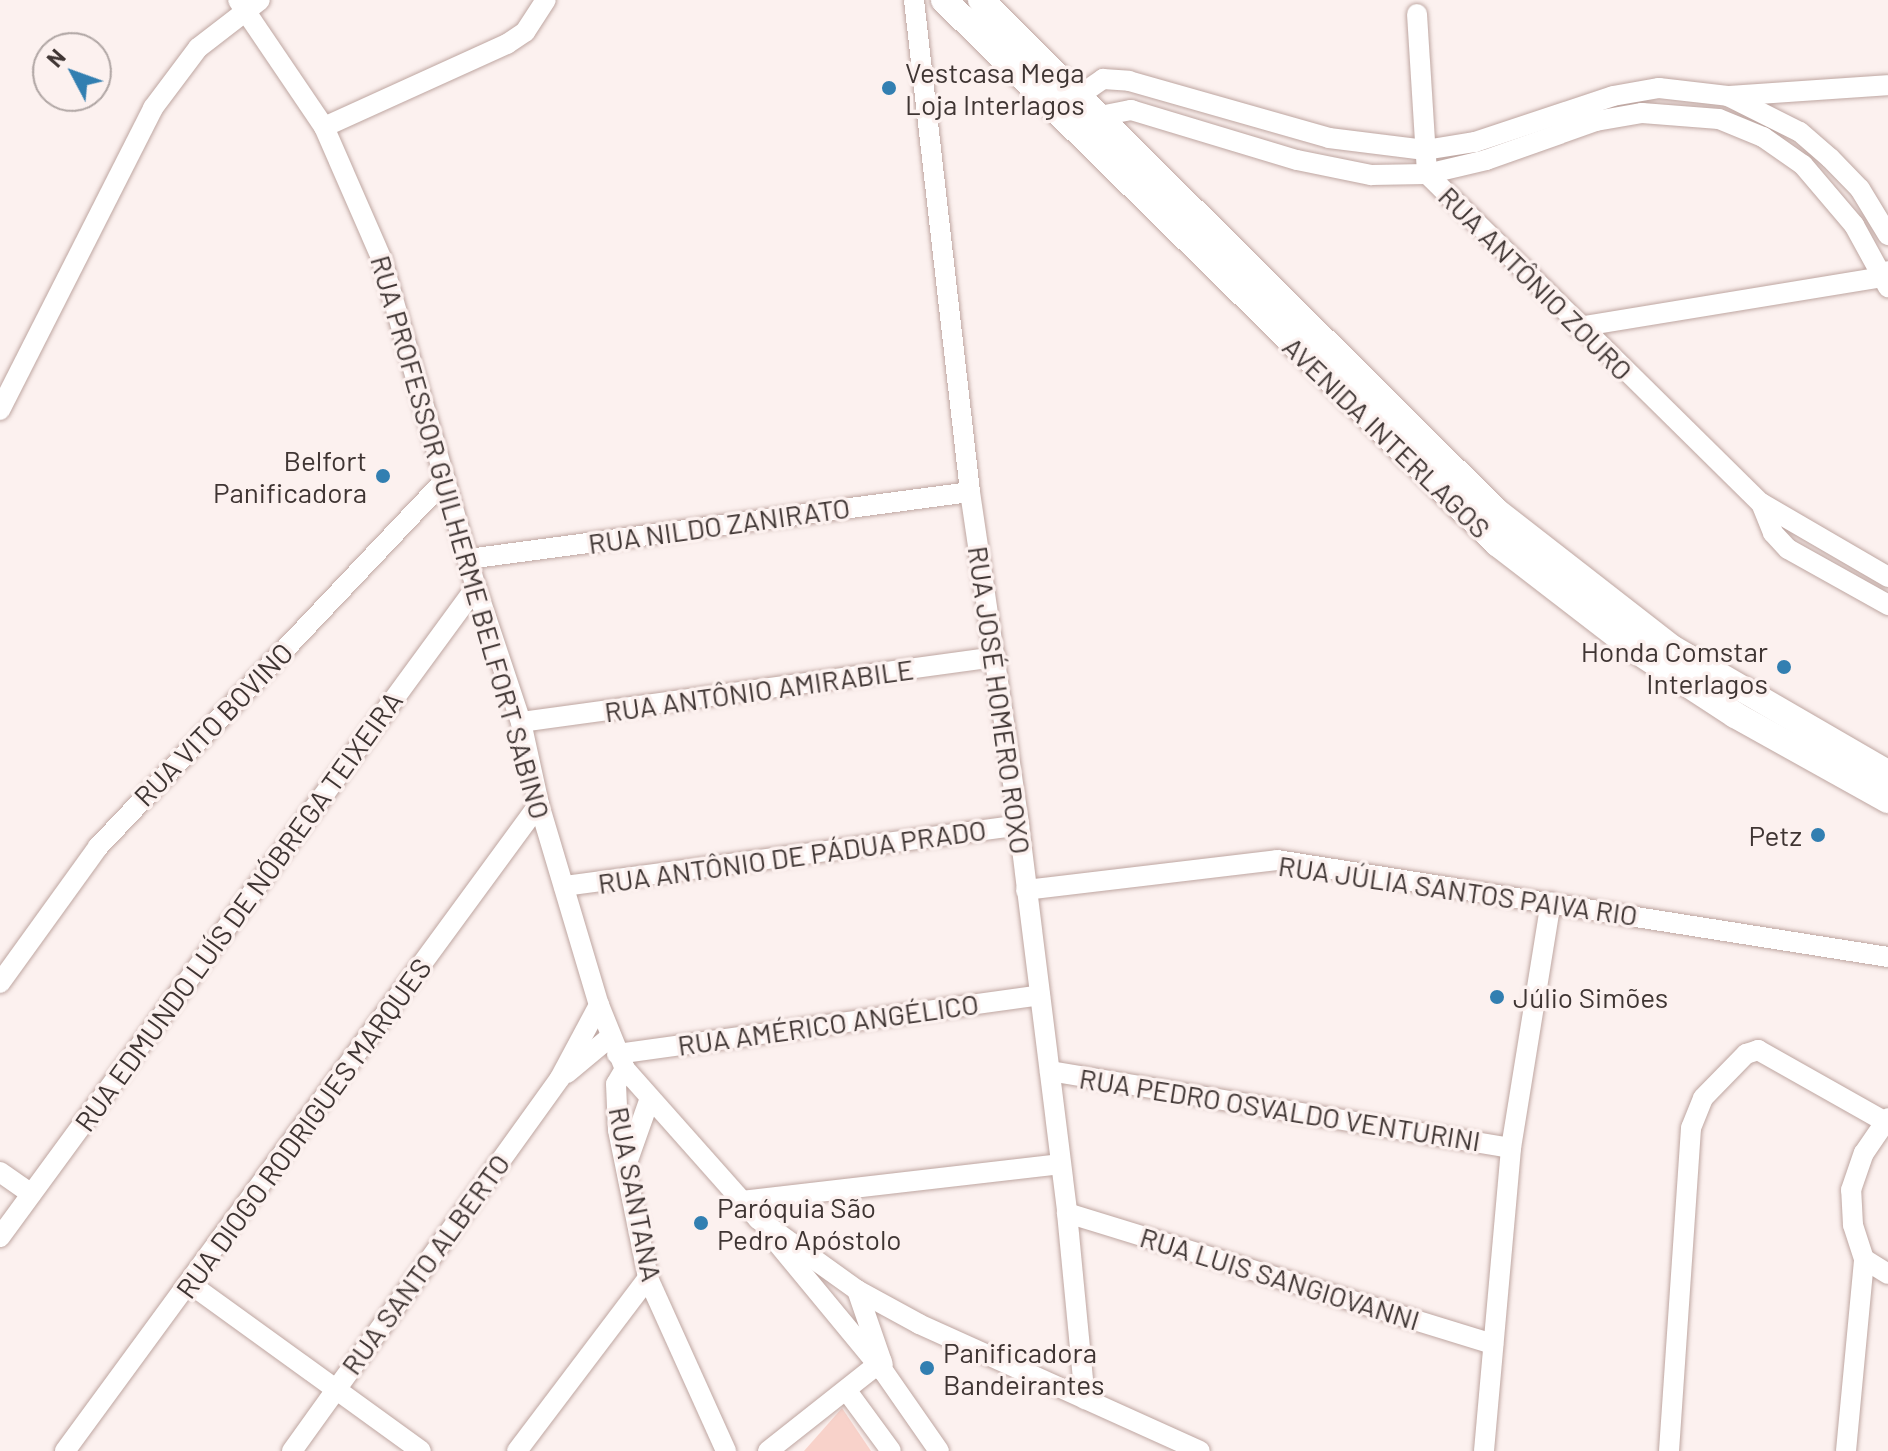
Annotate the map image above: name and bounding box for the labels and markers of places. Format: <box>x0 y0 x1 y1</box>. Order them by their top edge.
place label: Vestcasa Mega Loja Interlagos <box>905 55 1085 121</box>
marker: Vestcasa Mega Loja Interlagos <box>880 79 898 97</box>
place label: Belfort Panificadora <box>213 443 367 509</box>
marker: Belfort Panificadora <box>374 467 392 485</box>
place label: Honda Comstar Interlagos <box>1581 634 1768 700</box>
marker: Honda Comstar Interlagos <box>1775 658 1793 676</box>
place label: Petz <box>1749 818 1802 852</box>
marker: Petz <box>1809 826 1827 844</box>
place label: Júlio Simões <box>1513 980 1668 1014</box>
marker: Júlio Simões <box>1488 988 1506 1006</box>
place label: Paróquia São Pedro Apóstolo <box>717 1190 902 1256</box>
marker: Paróquia São Pedro Apóstolo <box>692 1214 710 1232</box>
place label: Panificadora Bandeirantes <box>943 1335 1104 1401</box>
marker: Panificadora Bandeirantes <box>918 1359 936 1377</box>

